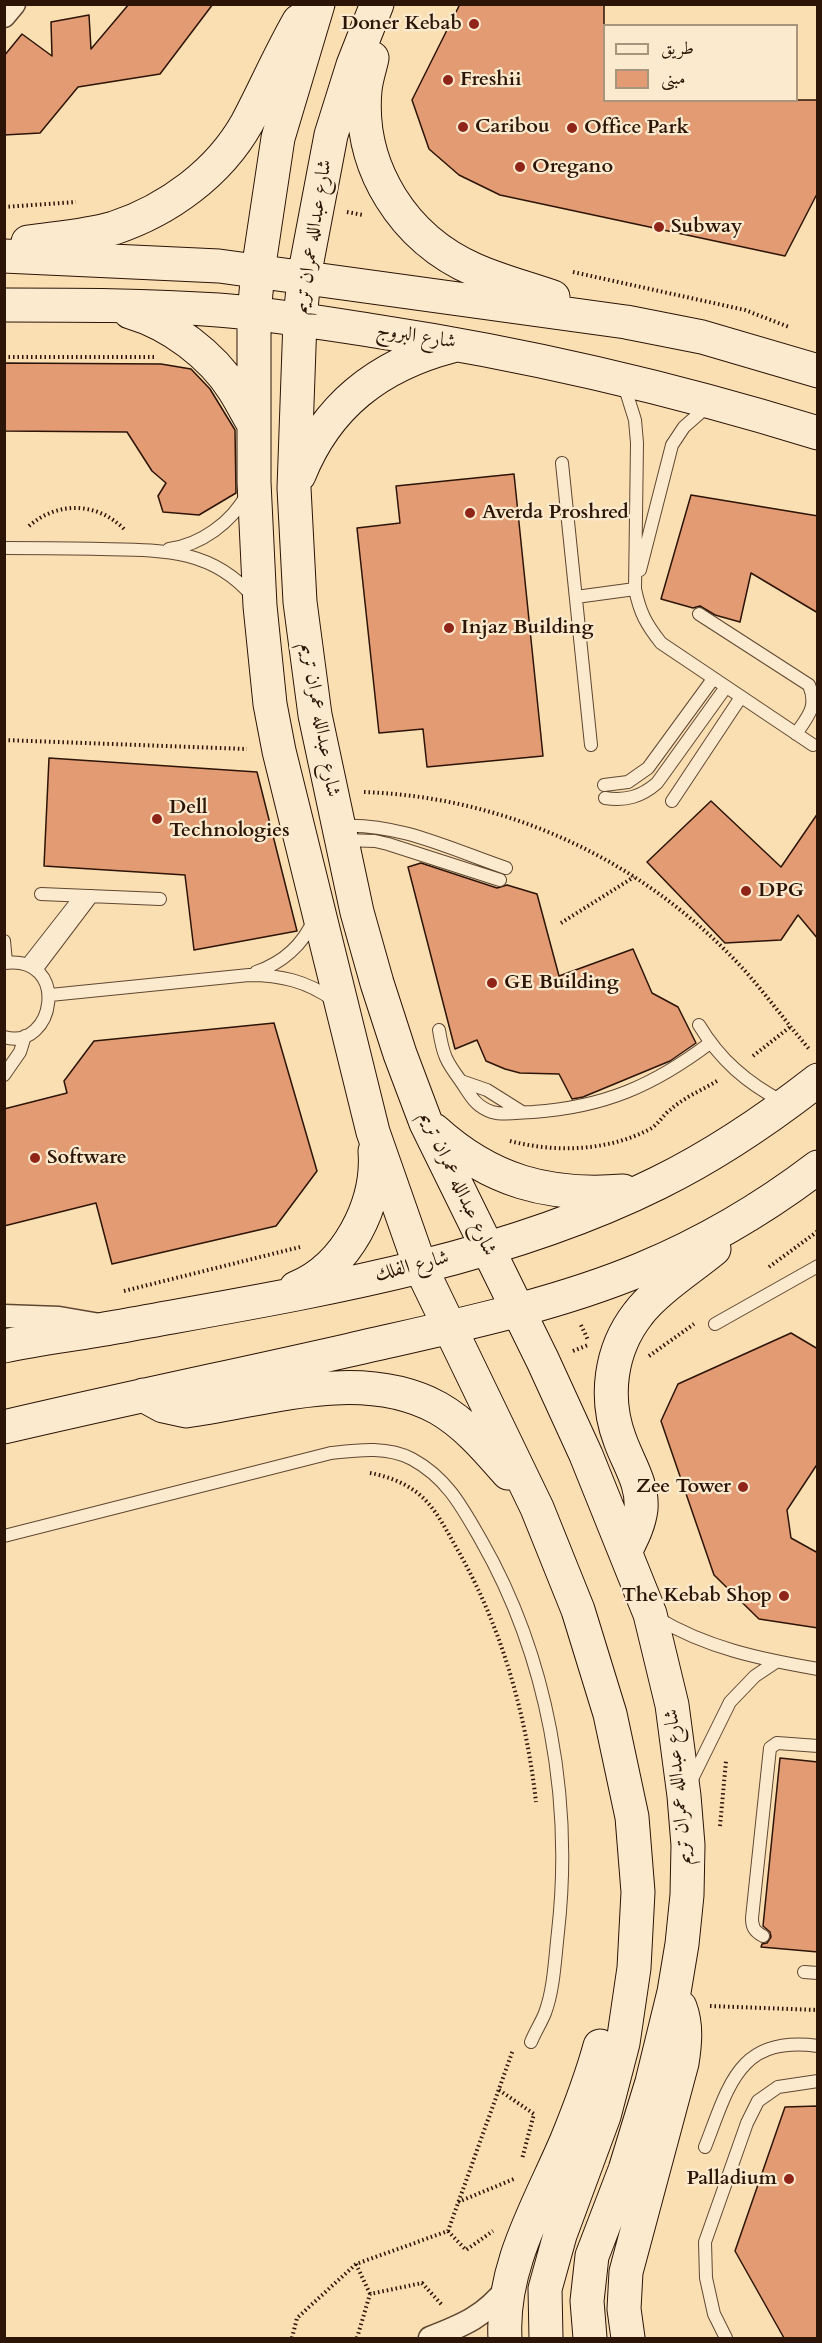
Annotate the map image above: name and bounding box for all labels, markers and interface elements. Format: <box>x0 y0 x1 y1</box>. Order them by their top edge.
place label: Doner Kebab <box>341 12 462 36</box>
marker: Doner Kebab <box>467 17 481 31</box>
legend <box>603 24 798 102</box>
text: طريق <box>661 36 694 61</box>
text: مبنى <box>661 66 686 91</box>
place label: Freshii <box>460 68 522 92</box>
marker: Freshii <box>441 73 455 87</box>
place label: Caribou <box>475 115 550 139</box>
place label: Office Park <box>584 116 689 140</box>
marker: Caribou <box>456 120 470 134</box>
marker: Office Park <box>565 121 579 135</box>
place label: Oregano <box>532 155 613 179</box>
street label: شارع عبدالله عمران تريم <box>290 158 338 316</box>
marker: Oregano <box>513 160 527 174</box>
place label: Subway <box>671 215 742 239</box>
marker: Subway <box>652 220 666 234</box>
street label: شارع البروج <box>375 319 457 355</box>
place label: Averda Proshred <box>482 501 629 525</box>
marker: Averda Proshred <box>463 506 477 520</box>
place label: Injaz Building <box>461 616 593 640</box>
marker: Injaz Building <box>442 621 456 635</box>
street label: شارع عبدالله عمران تريم <box>294 641 344 799</box>
place label: Dell Technologies <box>169 796 290 843</box>
marker: Dell Technologies <box>150 812 164 826</box>
place label: DPG <box>758 879 804 903</box>
marker: DPG <box>739 884 753 898</box>
place label: GE Building <box>504 971 619 995</box>
marker: GE Building <box>485 976 499 990</box>
street label: شارع عبدالله عمران تريم <box>413 1108 501 1260</box>
place label: Software <box>47 1146 127 1170</box>
marker: Software <box>28 1151 42 1165</box>
street label: شارع الفلك <box>372 1246 452 1288</box>
place label: Zee Tower <box>636 1475 731 1499</box>
marker: Zee Tower <box>736 1480 750 1494</box>
place label: The Kebab Shop <box>622 1584 772 1608</box>
marker: The Kebab Shop <box>777 1589 791 1603</box>
street label: شارع عبدالله عمران تريم <box>660 1708 698 1866</box>
place label: Palladium <box>686 2167 777 2191</box>
marker: Palladium <box>782 2172 796 2186</box>

